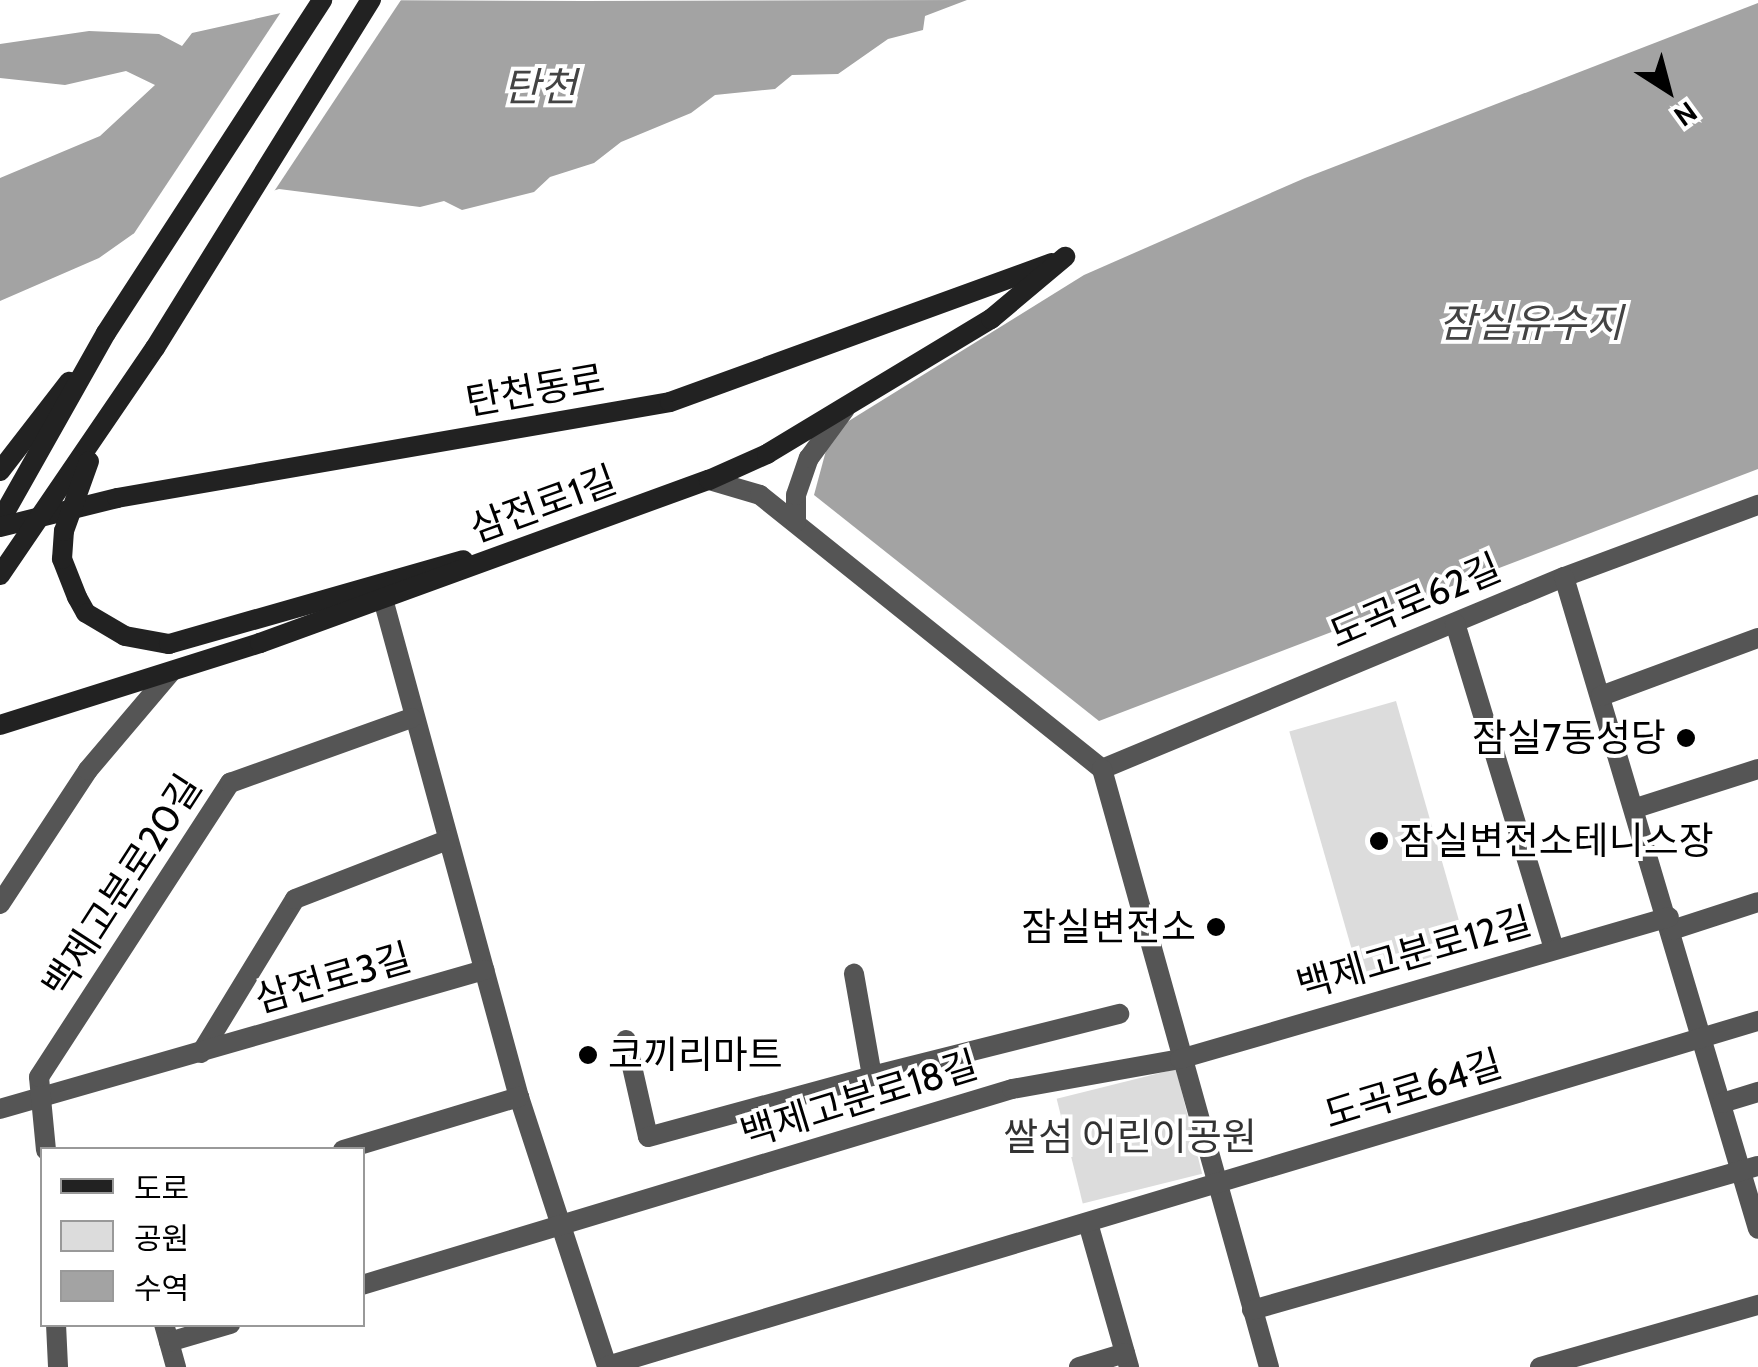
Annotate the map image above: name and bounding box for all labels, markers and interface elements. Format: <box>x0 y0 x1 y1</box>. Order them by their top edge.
north arrow <box>1618 40 1718 140</box>
water label: 탄천 <box>503 63 577 111</box>
text: N <box>1668 95 1704 134</box>
water label: 잠실유수지 <box>1439 299 1623 347</box>
street label: 탄천동로 <box>462 355 608 425</box>
street label: 삼전로1길 <box>464 457 622 551</box>
street label: 도곡로62길 <box>1323 545 1507 657</box>
place label: 잠실7동성당 <box>1472 715 1666 761</box>
marker: 잠실7동성당 <box>1675 727 1697 749</box>
street label: 백제고분로20길 <box>33 766 211 1006</box>
place label: 잠실변전소테니스장 <box>1399 818 1714 864</box>
marker: 잠실변전소테니스장 <box>1368 830 1390 852</box>
street label: 백제고분로12길 <box>1291 898 1537 1008</box>
place label: 잠실변전소 <box>1021 904 1196 950</box>
marker: 잠실변전소 <box>1205 916 1227 938</box>
street label: 삼전로3길 <box>250 934 416 1022</box>
place label: 코끼리마트 <box>608 1032 783 1078</box>
street label: 도곡로64길 <box>1319 1040 1507 1138</box>
street label: 백제고분로18길 <box>735 1041 983 1157</box>
marker: 코끼리마트 <box>577 1044 599 1066</box>
park label: 쌀섬 어린이공원 <box>1003 1114 1257 1160</box>
legend <box>40 1147 365 1327</box>
text: 도로 <box>134 1170 189 1207</box>
text: 공원 <box>134 1220 189 1257</box>
text: 수역 <box>134 1270 189 1307</box>

